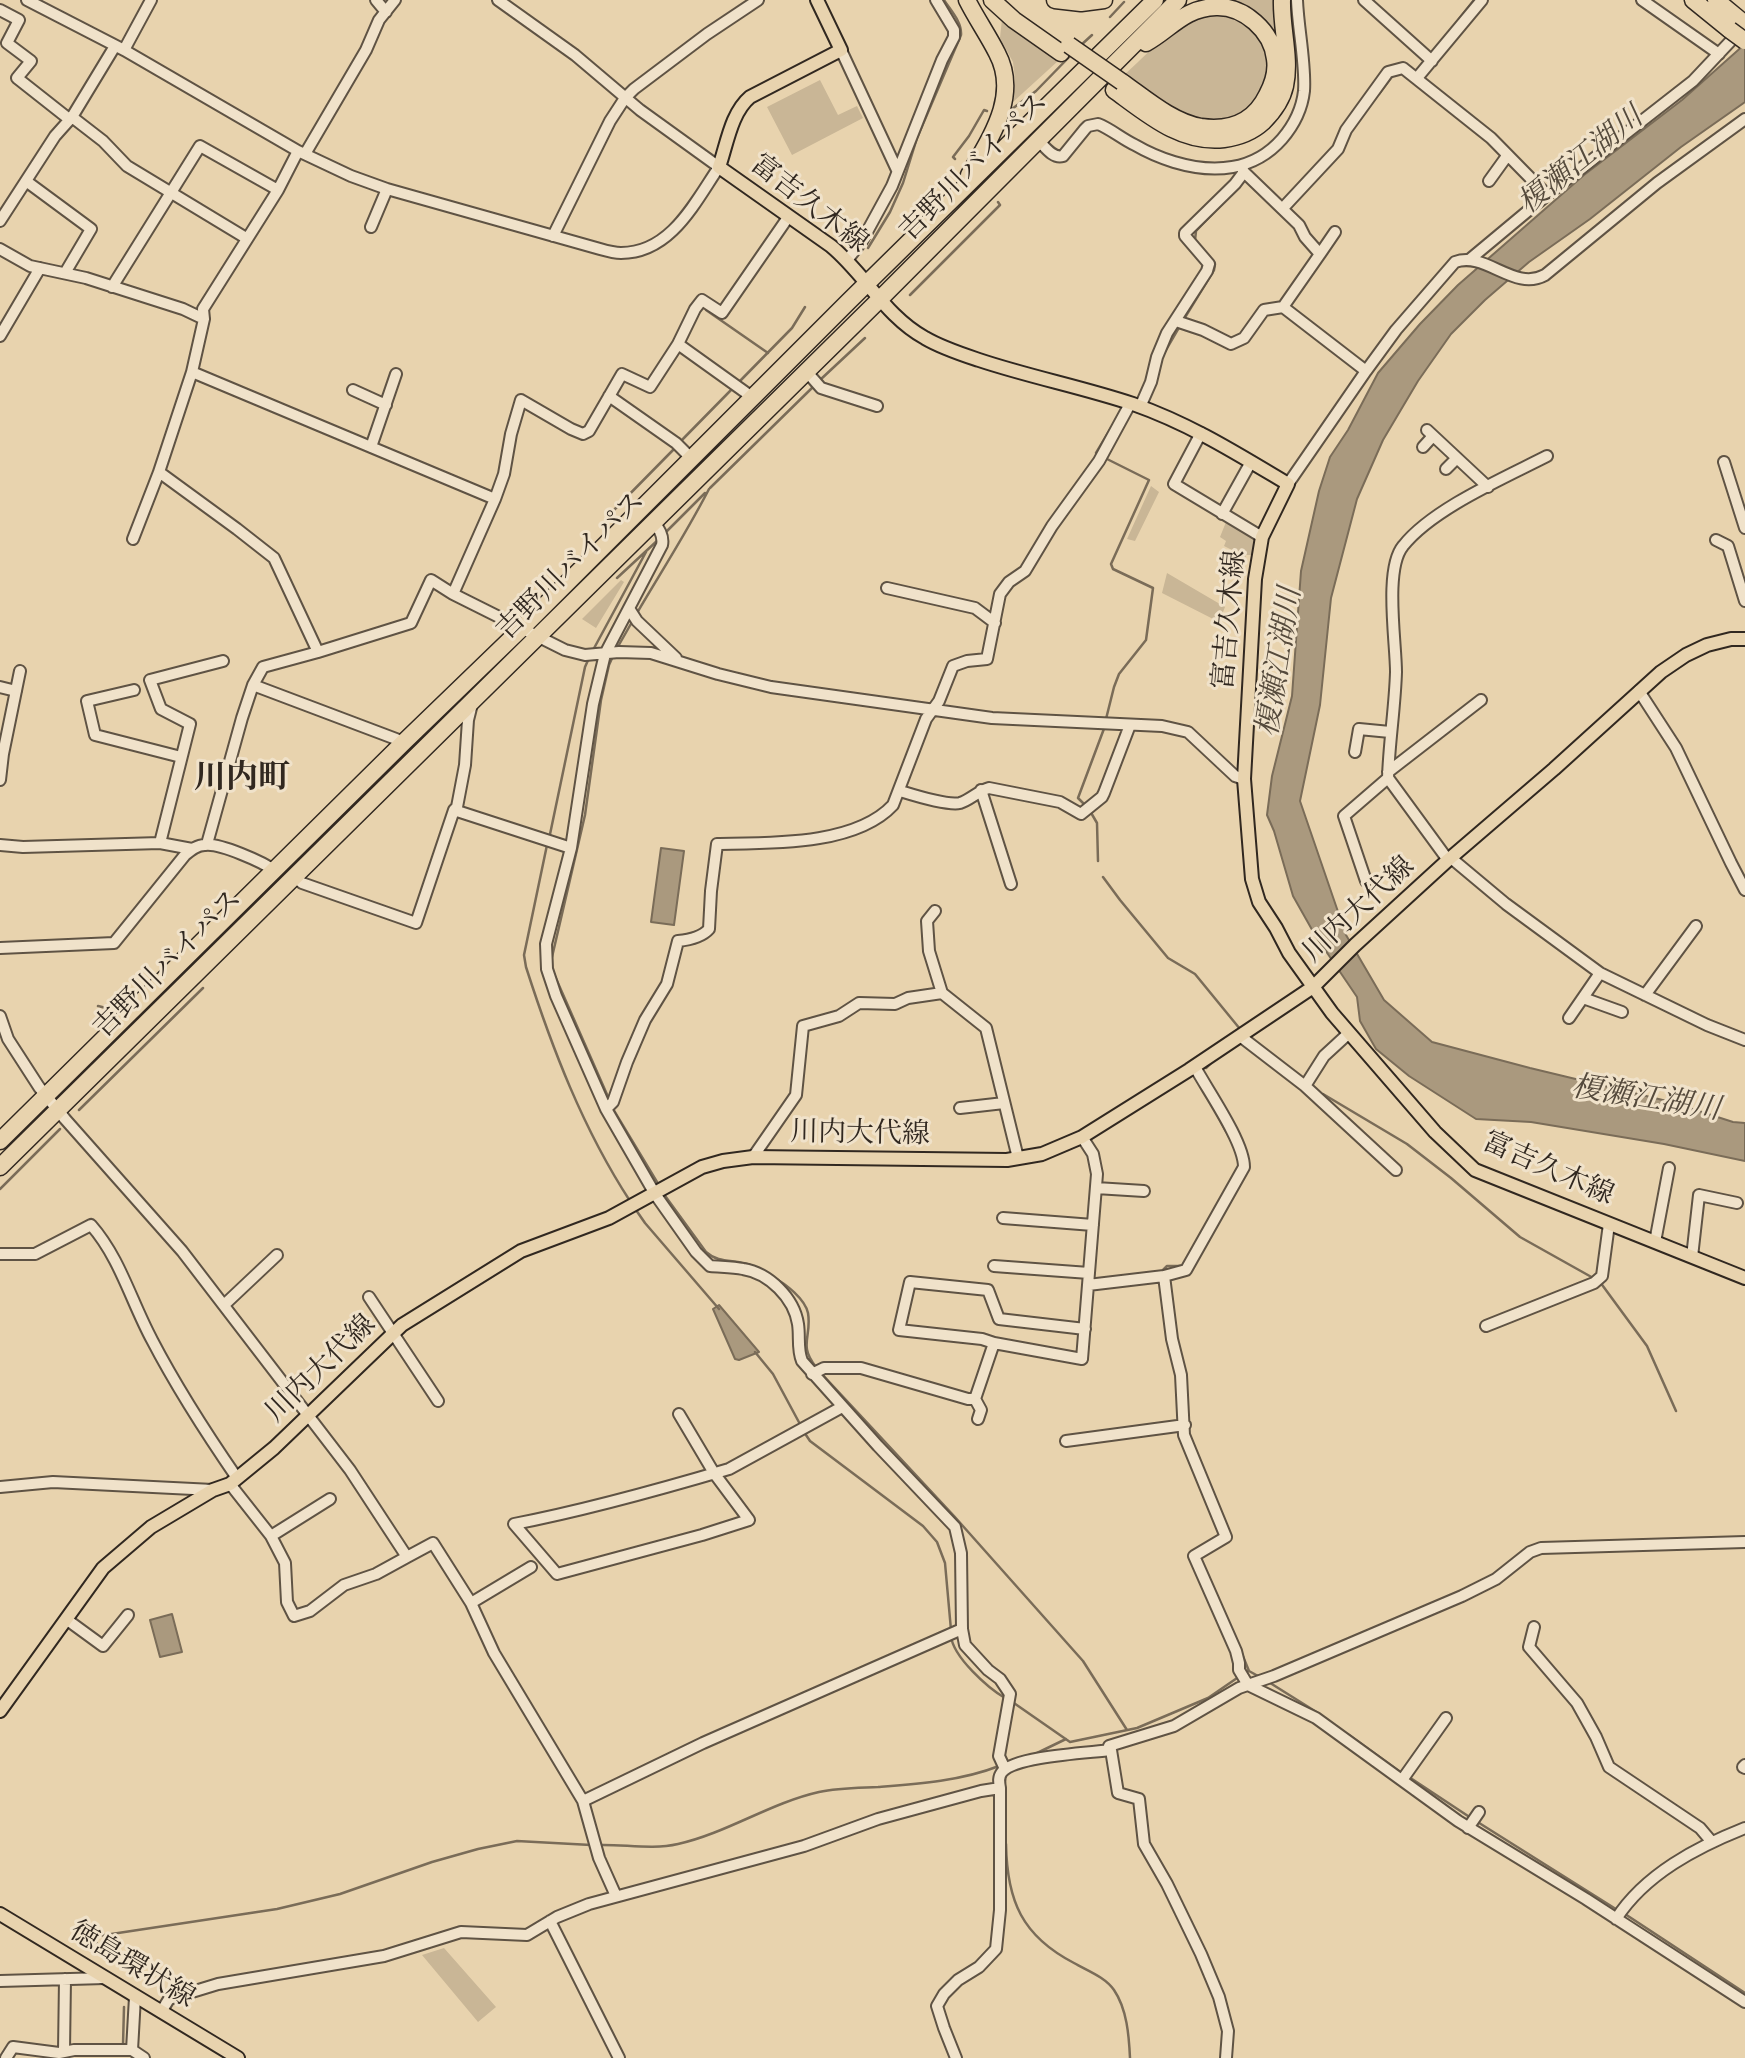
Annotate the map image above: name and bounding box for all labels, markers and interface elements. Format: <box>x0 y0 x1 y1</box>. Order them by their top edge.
street label: 吉野川バイパス <box>893 86 1055 248</box>
water label: 榎瀬江湖川 <box>1511 100 1651 222</box>
street label: 富吉久木線 <box>743 148 875 260</box>
street label: 吉野川バイパス <box>490 485 652 647</box>
street label: 富吉久木線 <box>1207 549 1253 691</box>
water label: 榎瀬江湖川 <box>1250 585 1310 739</box>
district label: 川内町 <box>194 760 290 798</box>
street label: 川内大代線 <box>1296 850 1422 970</box>
street label: 吉野川バイパス <box>87 883 249 1045</box>
water label: 榎瀬江湖川 <box>1569 1069 1723 1129</box>
street label: 川内大代線 <box>790 1116 930 1152</box>
street label: 富吉久木線 <box>1477 1125 1619 1213</box>
street label: 川内大代線 <box>259 1308 383 1430</box>
street label: 徳島環状線 <box>63 1915 201 2015</box>

